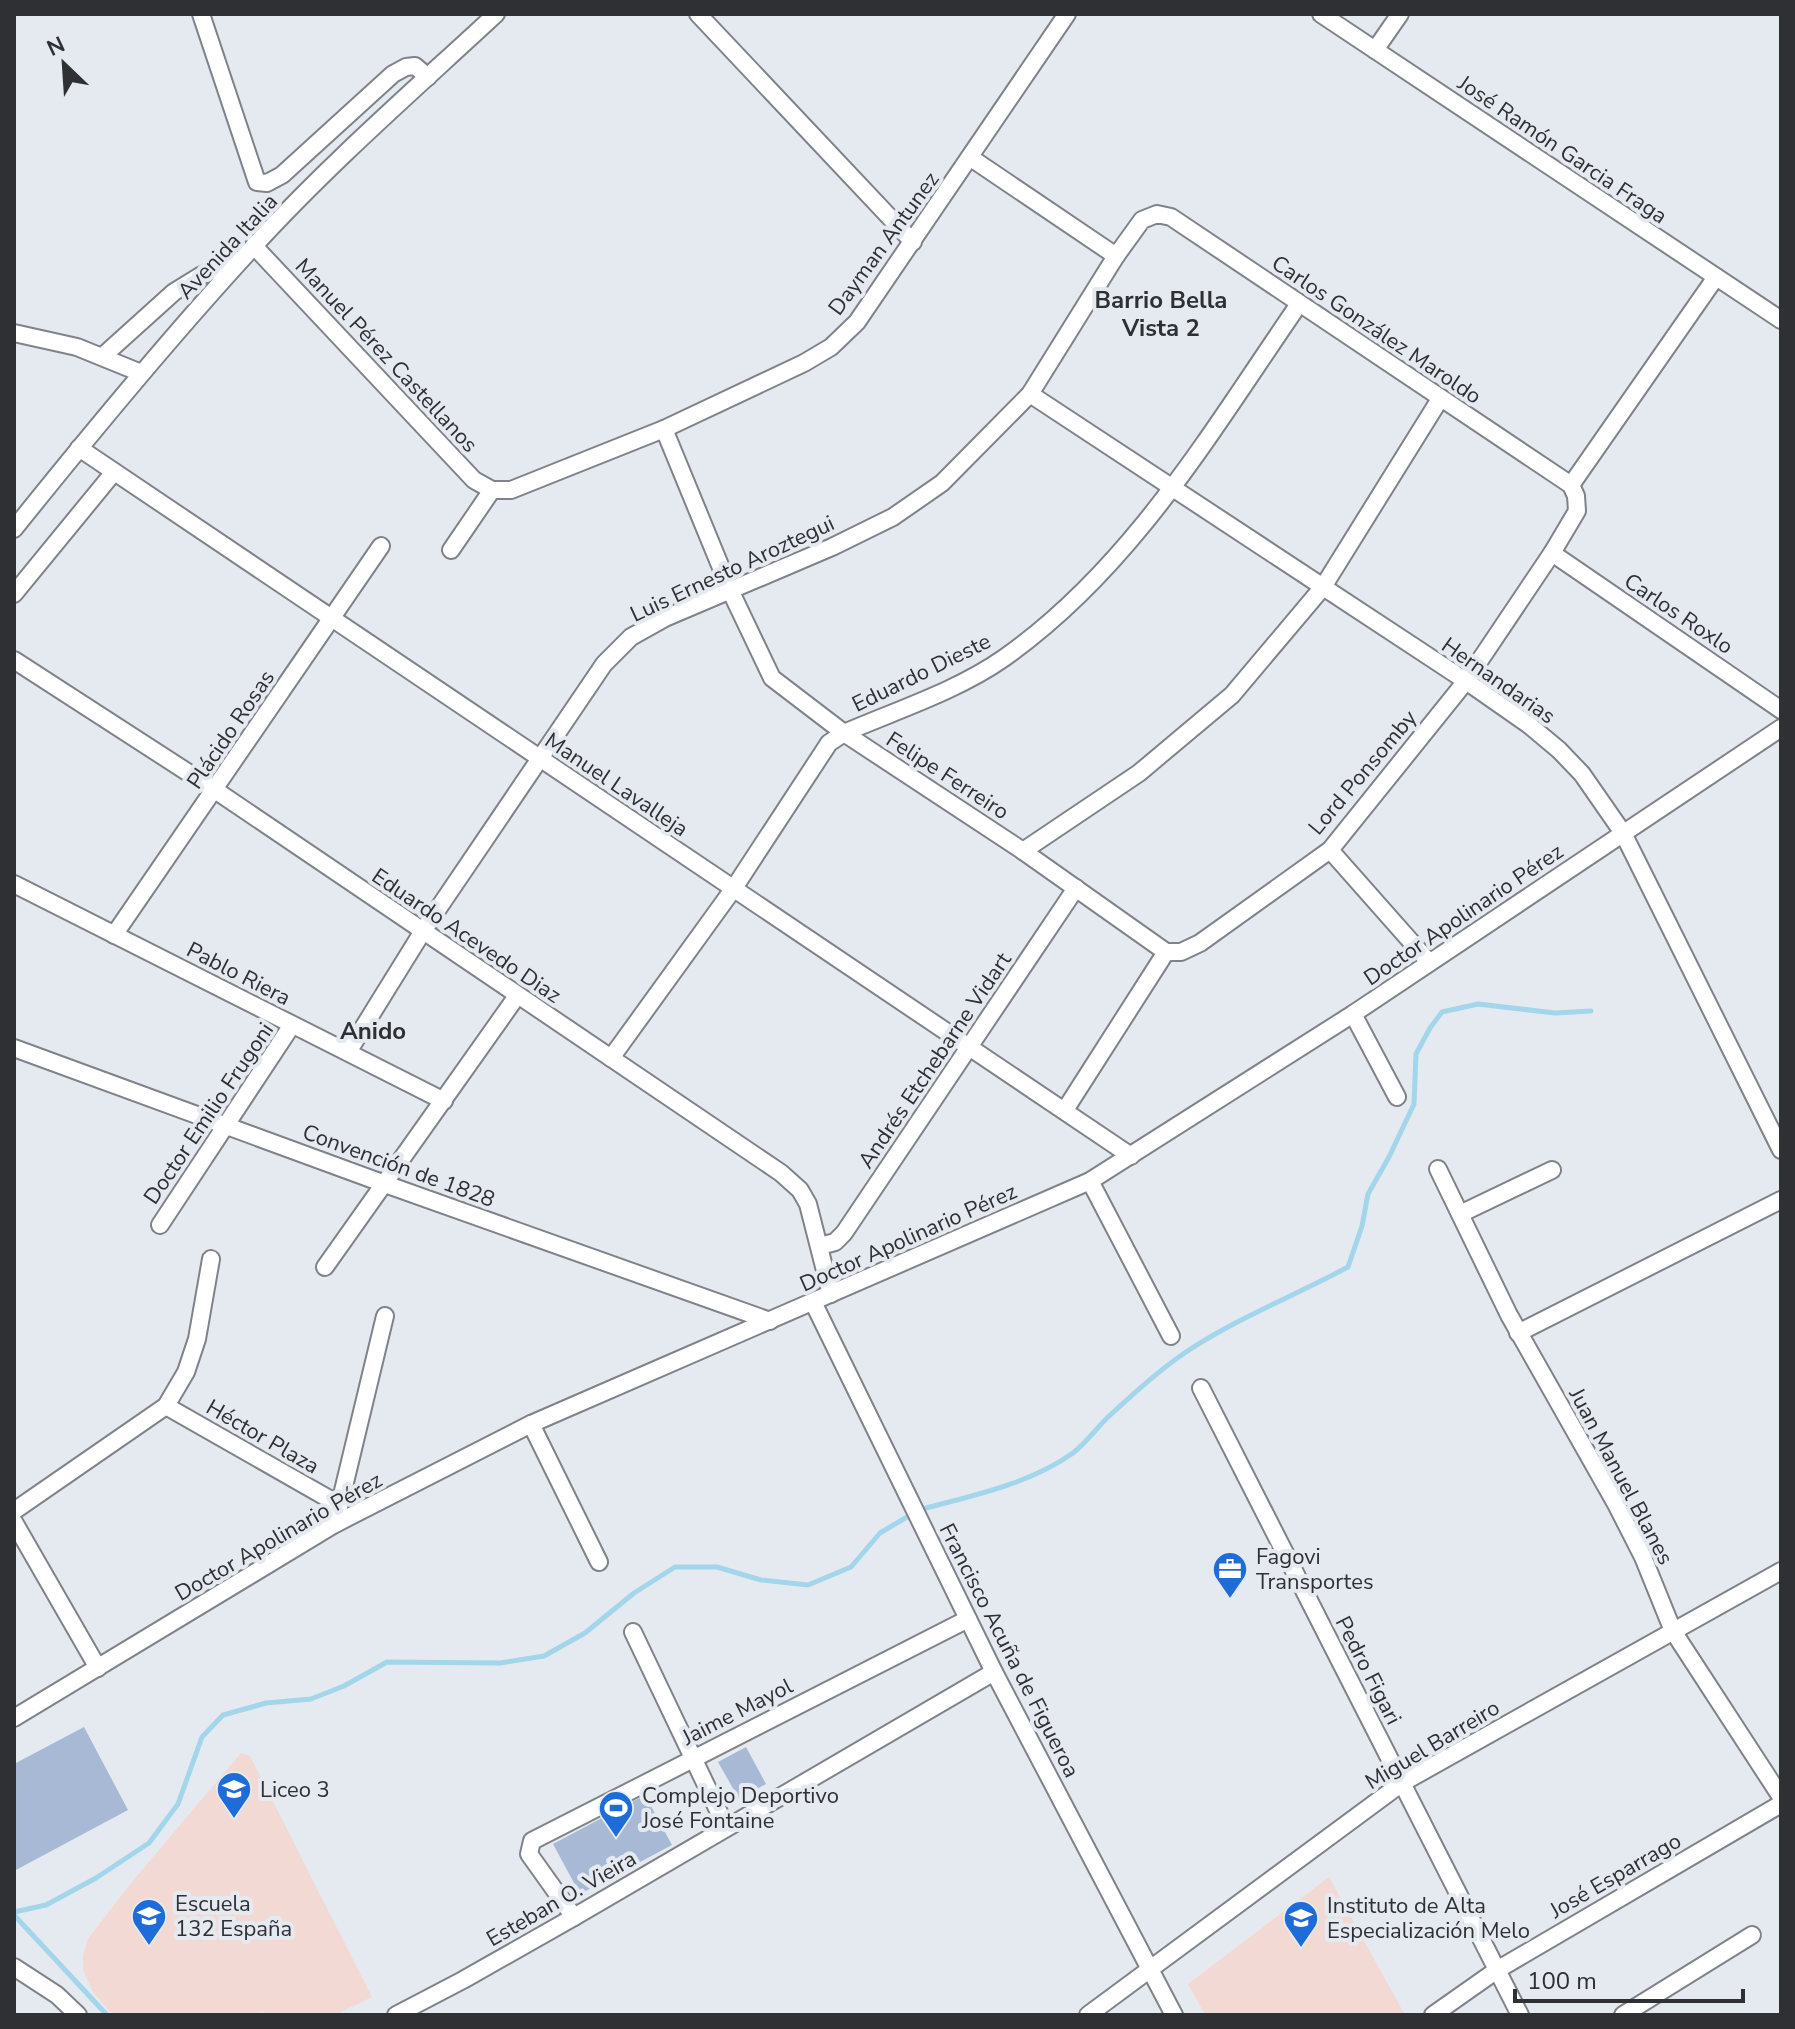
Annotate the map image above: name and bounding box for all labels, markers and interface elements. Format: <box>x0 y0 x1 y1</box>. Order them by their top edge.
north arrow <box>24 24 104 104</box>
text: N <box>42 30 70 64</box>
street label: José Ramón Garcia Fraga <box>1451 68 1673 231</box>
street label: Dayman Antunez <box>821 166 946 321</box>
street label: Avenida Italia <box>171 187 285 306</box>
street label: Carlos González Maroldo <box>1266 248 1487 411</box>
street label: Manuel Pérez Castellanos <box>288 252 484 459</box>
district label: Barrio Bella Vista 2 <box>1095 284 1227 344</box>
street label: Luis Ernesto Aroztegui <box>626 508 839 629</box>
street label: Carlos Roxlo <box>1618 566 1739 661</box>
street label: Eduardo Dieste <box>847 626 996 719</box>
street label: Hernandarias <box>1435 630 1561 731</box>
street label: Plácido Rosas <box>180 664 282 795</box>
street label: Lord Ponsomby <box>1302 703 1424 841</box>
street label: Felipe Ferreiro <box>880 725 1015 827</box>
street label: Manuel Lavalleja <box>539 726 694 844</box>
street label: Doctor Apolinario Pérez <box>1358 837 1569 993</box>
street label: Eduardo Acevedo Diaz <box>366 861 567 1010</box>
street label: Pablo Riera <box>181 935 296 1013</box>
street label: Andrés Etchebarne Vidart <box>851 946 1019 1175</box>
district label: Anido <box>340 1015 406 1047</box>
street label: Doctor Emilio Frugoni <box>137 1017 281 1210</box>
street label: Convención de 1828 <box>298 1117 499 1215</box>
street label: Doctor Apolinario Pérez <box>795 1177 1022 1299</box>
street label: Juan Manuel Blanes <box>1561 1382 1680 1570</box>
street label: Héctor Plaza <box>201 1392 324 1481</box>
street label: Doctor Apolinario Pérez <box>169 1465 388 1608</box>
street label: Francisco Acuña de Figueroa <box>932 1518 1086 1783</box>
place label: Fagovi Transportes <box>1256 1542 1373 1597</box>
office icon: Fagovi Transportes <box>1211 1550 1249 1600</box>
street label: Pedro Figari <box>1328 1611 1408 1730</box>
street label: Jaime Mayol <box>676 1671 798 1753</box>
street label: Miguel Barreiro <box>1360 1693 1505 1797</box>
school or university icon: Liceo 3 <box>215 1770 253 1820</box>
place label: Liceo 3 <box>260 1775 330 1805</box>
place label: Complejo Deportivo José Fontaine <box>641 1781 839 1836</box>
sports icon: Complejo Deportivo José Fontaine <box>597 1789 635 1839</box>
street label: José Esparrago <box>1543 1826 1687 1926</box>
street label: Esteban O. Vieira <box>481 1844 642 1954</box>
place label: Escuela 132 España <box>175 1889 292 1944</box>
place label: Instituto de Alta Especialización Melo <box>1327 1891 1530 1946</box>
school or university icon: Escuela 132 España <box>130 1897 168 1947</box>
school or university icon: Instituto de Alta Especialización Melo <box>1282 1899 1320 1949</box>
scale bar <box>1515 1953 1743 2003</box>
text: 100 m <box>1527 1965 1597 1997</box>

